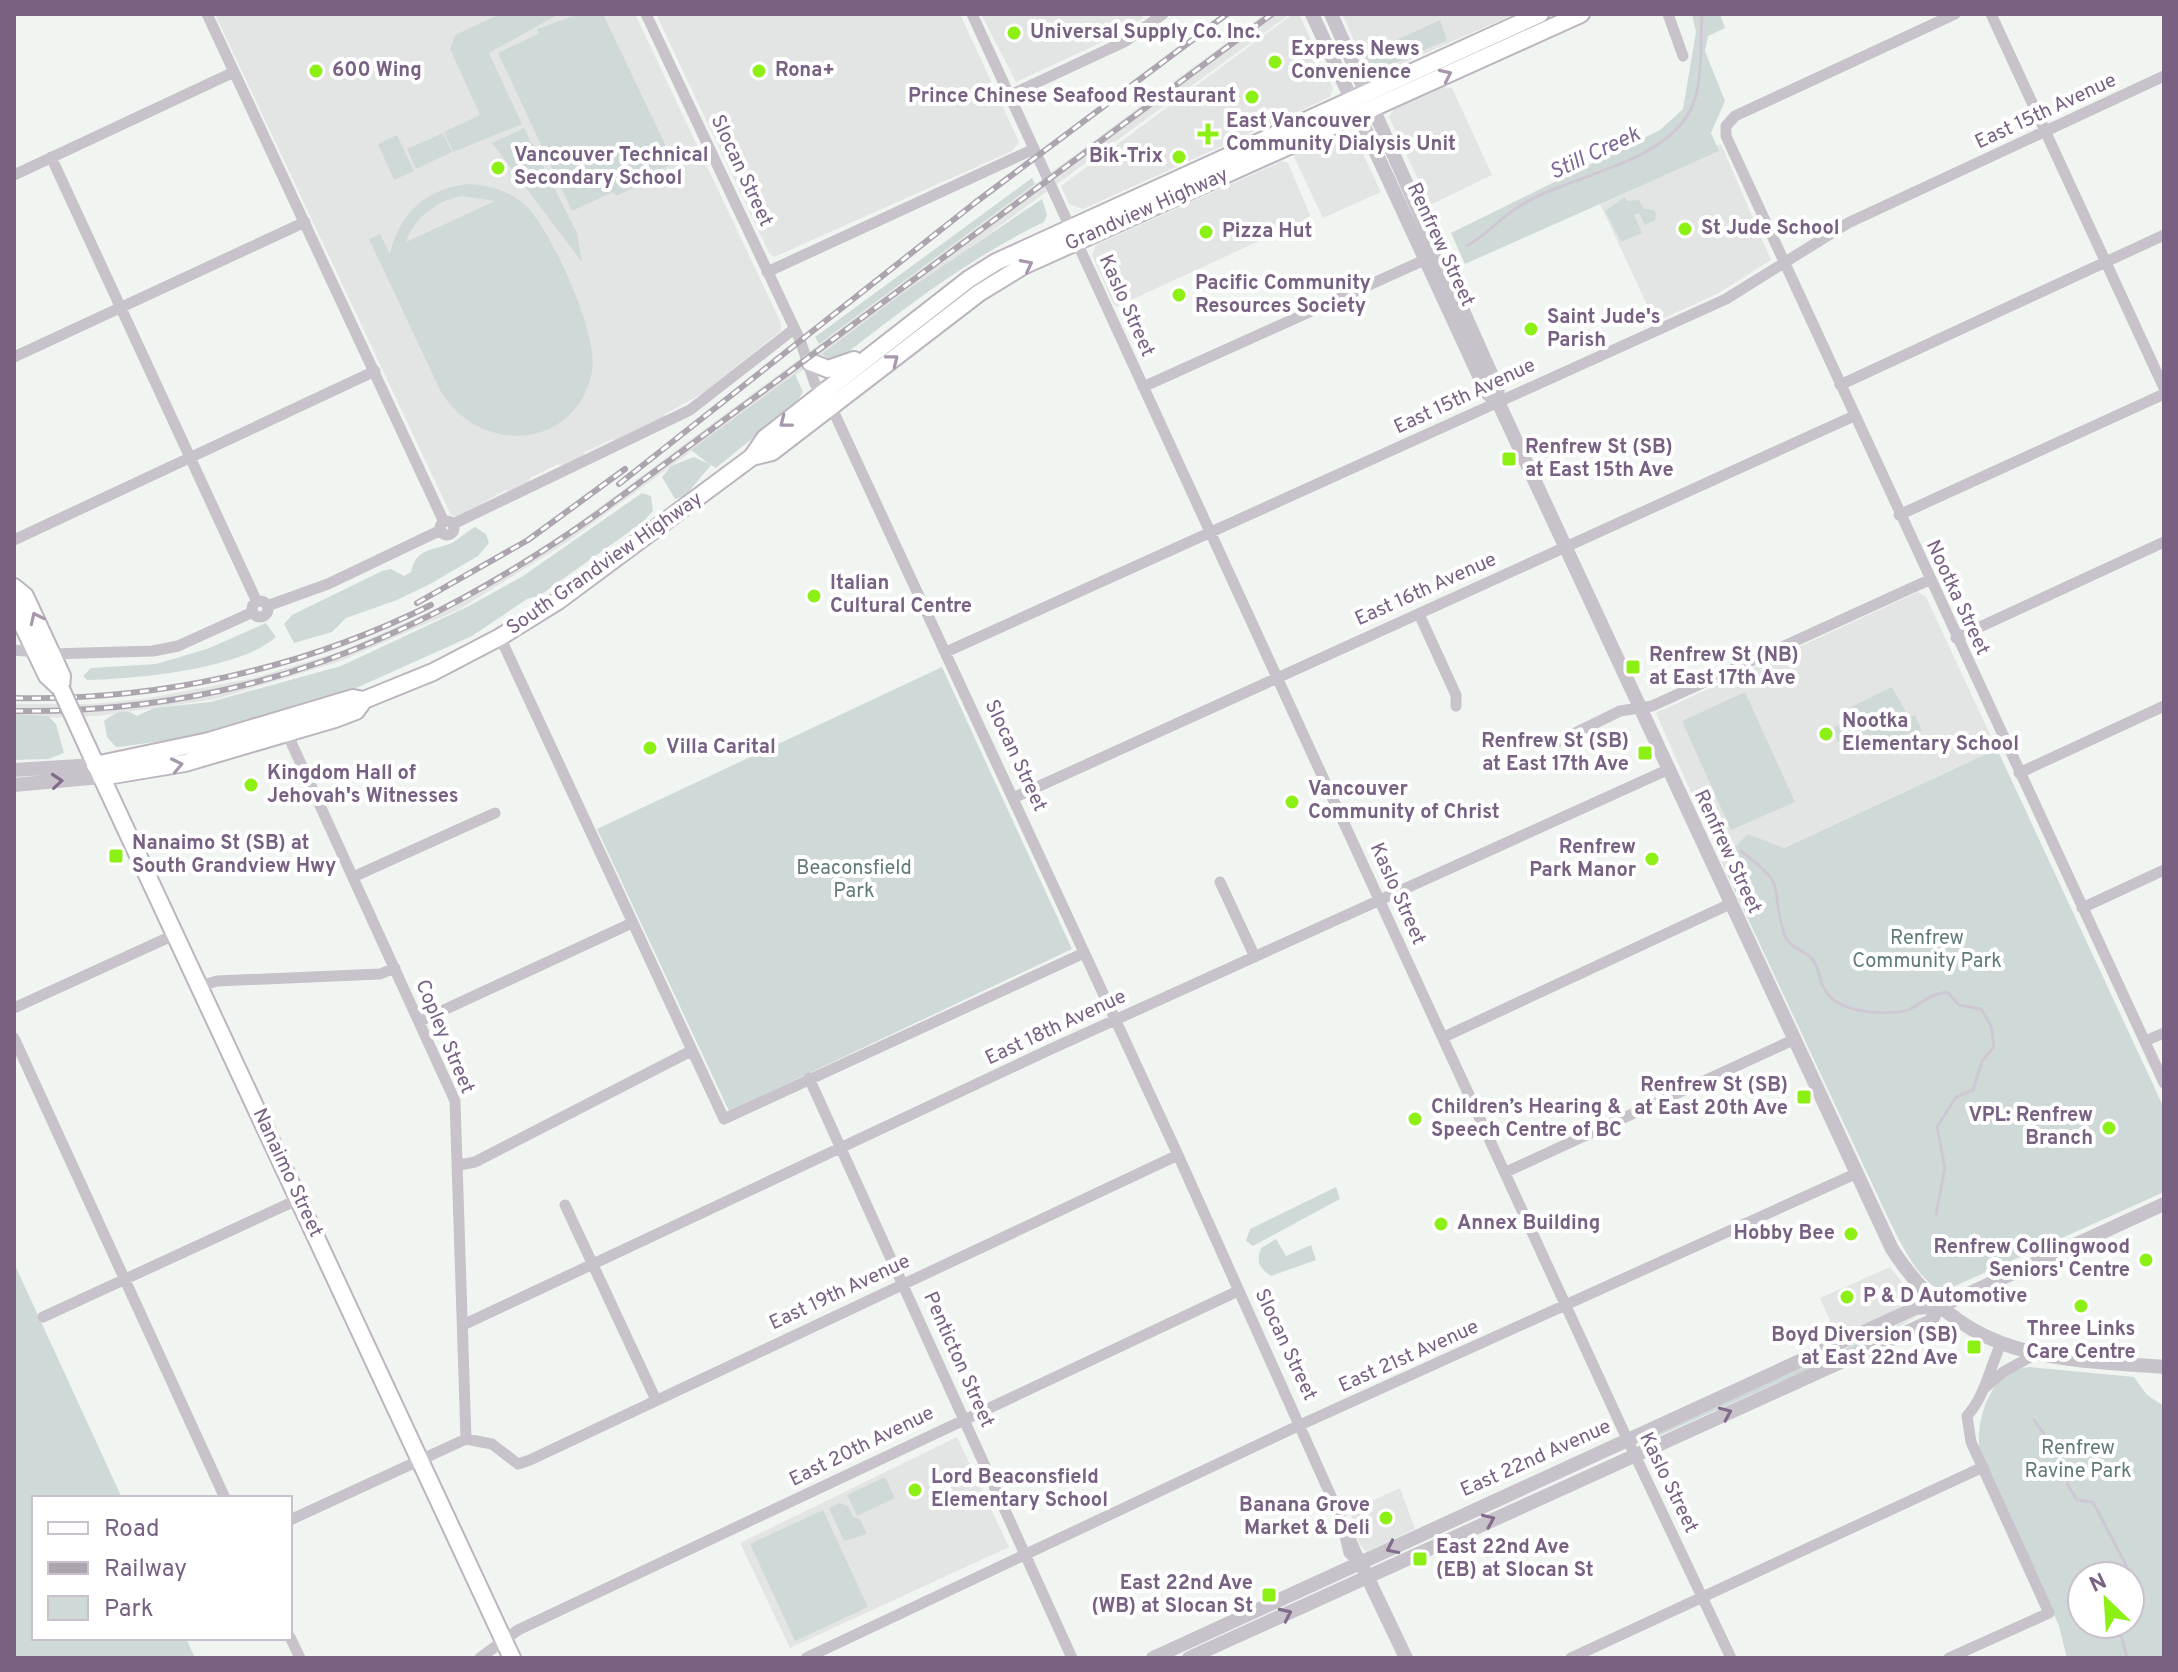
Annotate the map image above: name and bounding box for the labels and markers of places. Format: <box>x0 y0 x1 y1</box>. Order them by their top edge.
place label: Universal Supply Co. Inc. <box>1030 20 1261 46</box>
marker: Universal Supply Co. Inc. <box>1005 24 1023 42</box>
place label: Express News Convenience <box>1291 37 1420 86</box>
marker: Express News Convenience <box>1266 53 1284 71</box>
place label: 600 Wing <box>332 58 422 84</box>
place label: Rona+ <box>775 58 835 84</box>
marker: 600 Wing <box>307 62 325 80</box>
marker: Rona+ <box>750 62 768 80</box>
place label: Prince Chinese Seafood Restaurant <box>908 84 1236 110</box>
marker: Prince Chinese Seafood Restaurant <box>1243 88 1261 106</box>
place label: East Vancouver Community Dialysis Unit <box>1226 109 1456 158</box>
marker: East Vancouver Community Dialysis Unit <box>1197 123 1219 145</box>
place label: Vancouver Technical Secondary School <box>514 143 709 192</box>
place label: Bik-Trix <box>1089 144 1163 170</box>
marker: Bik-Trix <box>1170 148 1188 166</box>
marker: Vancouver Technical Secondary School <box>489 159 507 177</box>
place label: St Jude School <box>1701 216 1840 242</box>
place label: Pizza Hut <box>1222 219 1313 245</box>
marker: St Jude School <box>1676 220 1694 238</box>
marker: Pizza Hut <box>1197 223 1215 241</box>
place label: Pacific Community Resources Society <box>1195 271 1371 320</box>
marker: Pacific Community Resources Society <box>1170 286 1188 304</box>
place label: Saint Jude's Parish <box>1547 305 1661 354</box>
marker: Saint Jude's Parish <box>1522 320 1540 338</box>
place label: Renfrew St (SB) at East 15th Ave <box>1525 435 1674 484</box>
marker: Renfrew St (SB) at East 15th Ave <box>1500 450 1518 468</box>
place label: Italian Cultural Centre <box>830 571 972 620</box>
marker: Italian Cultural Centre <box>805 587 823 605</box>
place label: Renfrew St (NB) at East 17th Ave <box>1649 643 1799 692</box>
marker: Renfrew St (NB) at East 17th Ave <box>1624 658 1642 676</box>
place label: Nootka Elementary School <box>1842 709 2019 758</box>
marker: Nootka Elementary School <box>1817 725 1835 743</box>
place label: Renfrew St (SB) at East 17th Ave <box>1481 729 1629 778</box>
place label: Villa Carital <box>666 735 776 761</box>
marker: Villa Carital <box>641 739 659 757</box>
marker: Renfrew St (SB) at East 17th Ave <box>1636 744 1654 762</box>
place label: Kingdom Hall of Jehovah's Witnesses <box>267 761 459 810</box>
marker: Kingdom Hall of Jehovah's Witnesses <box>242 776 260 794</box>
place label: Vancouver Community of Christ <box>1308 777 1500 826</box>
marker: Vancouver Community of Christ <box>1283 793 1301 811</box>
place label: Nanaimo St (SB) at South Grandview Hwy <box>132 831 336 880</box>
place label: Renfrew Park Manor <box>1529 835 1637 884</box>
marker: Nanaimo St (SB) at South Grandview Hwy <box>107 847 125 865</box>
marker: Renfrew Park Manor <box>1643 850 1661 868</box>
place label: Renfrew St (SB) at East 20th Ave <box>1634 1073 1788 1122</box>
marker: Renfrew St (SB) at East 20th Ave <box>1795 1088 1813 1106</box>
place label: Children’s Hearing & Speech Centre of BC <box>1431 1095 1622 1144</box>
place label: VPL: Renfrew Branch <box>1969 1103 2093 1152</box>
marker: Children’s Hearing & Speech Centre of BC <box>1406 1110 1424 1128</box>
marker: VPL: Renfrew Branch <box>2100 1119 2118 1137</box>
place label: Annex Building <box>1457 1211 1600 1237</box>
marker: Annex Building <box>1432 1215 1450 1233</box>
place label: Hobby Bee <box>1733 1221 1835 1247</box>
marker: Hobby Bee <box>1842 1225 1860 1243</box>
place label: Renfrew Collingwood Seniors' Centre <box>1934 1235 2130 1284</box>
marker: Renfrew Collingwood Seniors' Centre <box>2137 1251 2155 1269</box>
place label: P & D Automotive <box>1863 1284 2027 1310</box>
marker: P & D Automotive <box>1838 1288 1856 1306</box>
marker: Three Links Care Centre <box>2072 1297 2090 1315</box>
place label: Three Links Care Centre <box>2026 1317 2136 1366</box>
place label: Boyd Diversion (SB) at East 22nd Ave <box>1771 1323 1958 1372</box>
marker: Boyd Diversion (SB) at East 22nd Ave <box>1965 1338 1983 1356</box>
place label: Lord Beaconsfield Elementary School <box>931 1465 1108 1514</box>
marker: Lord Beaconsfield Elementary School <box>906 1481 924 1499</box>
place label: Banana Grove Market & Deli <box>1239 1493 1370 1542</box>
marker: Banana Grove Market & Deli <box>1377 1509 1395 1527</box>
place label: East 22nd Ave (EB) at Slocan St <box>1436 1535 1594 1584</box>
marker: East 22nd Ave (EB) at Slocan St <box>1411 1550 1429 1568</box>
place label: East 22nd Ave (WB) at Slocan St <box>1091 1571 1253 1620</box>
marker: East 22nd Ave (WB) at Slocan St <box>1260 1586 1278 1604</box>

